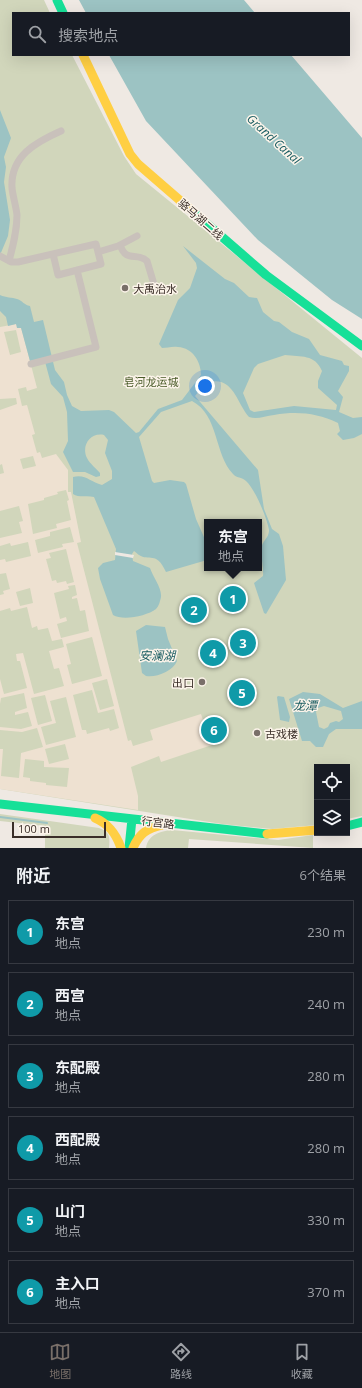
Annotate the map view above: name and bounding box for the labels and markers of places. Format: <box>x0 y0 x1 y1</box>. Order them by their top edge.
place label: 大禹治水 <box>133 281 177 296</box>
marker: 大禹治水 <box>120 283 130 293</box>
pin: 1 <box>220 584 246 614</box>
pin: 2 <box>181 595 207 625</box>
pin: 3 <box>230 628 256 658</box>
pin: 4 <box>200 638 226 668</box>
place label: 出口 <box>172 675 194 690</box>
marker: 出口 <box>197 677 207 687</box>
pin: 5 <box>229 678 255 708</box>
pin: 6 <box>201 715 227 745</box>
place label: 古戏楼 <box>265 726 298 741</box>
marker: 古戏楼 <box>252 728 262 738</box>

